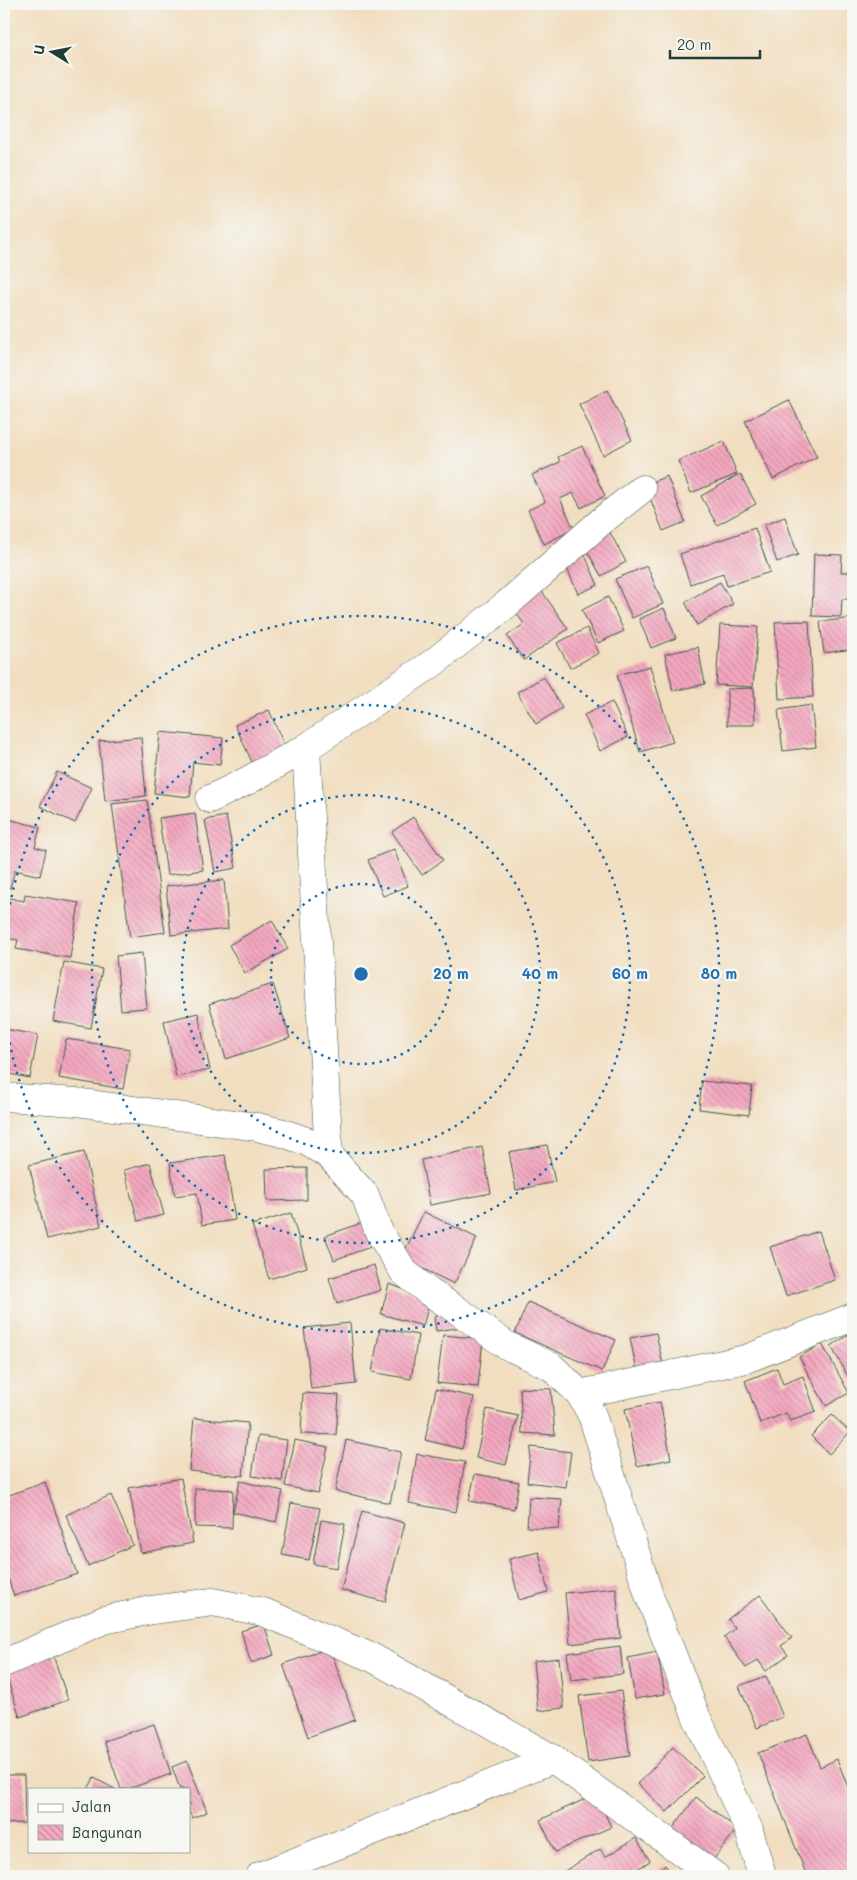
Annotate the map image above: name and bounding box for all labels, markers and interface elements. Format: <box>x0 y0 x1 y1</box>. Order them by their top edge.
north arrow <box>28 28 78 78</box>
scale bar <box>670 28 760 60</box>
text: 20 m <box>677 34 711 54</box>
text: U <box>28 43 49 56</box>
text: 20 m <box>433 963 469 983</box>
text: 40 m <box>522 963 558 983</box>
text: 60 m <box>612 963 648 983</box>
text: 80 m <box>701 963 737 983</box>
centre of rings <box>352 965 370 983</box>
legend <box>28 1788 190 1852</box>
text: Jalan <box>72 1796 111 1816</box>
text: Bangunan <box>72 1822 142 1842</box>

